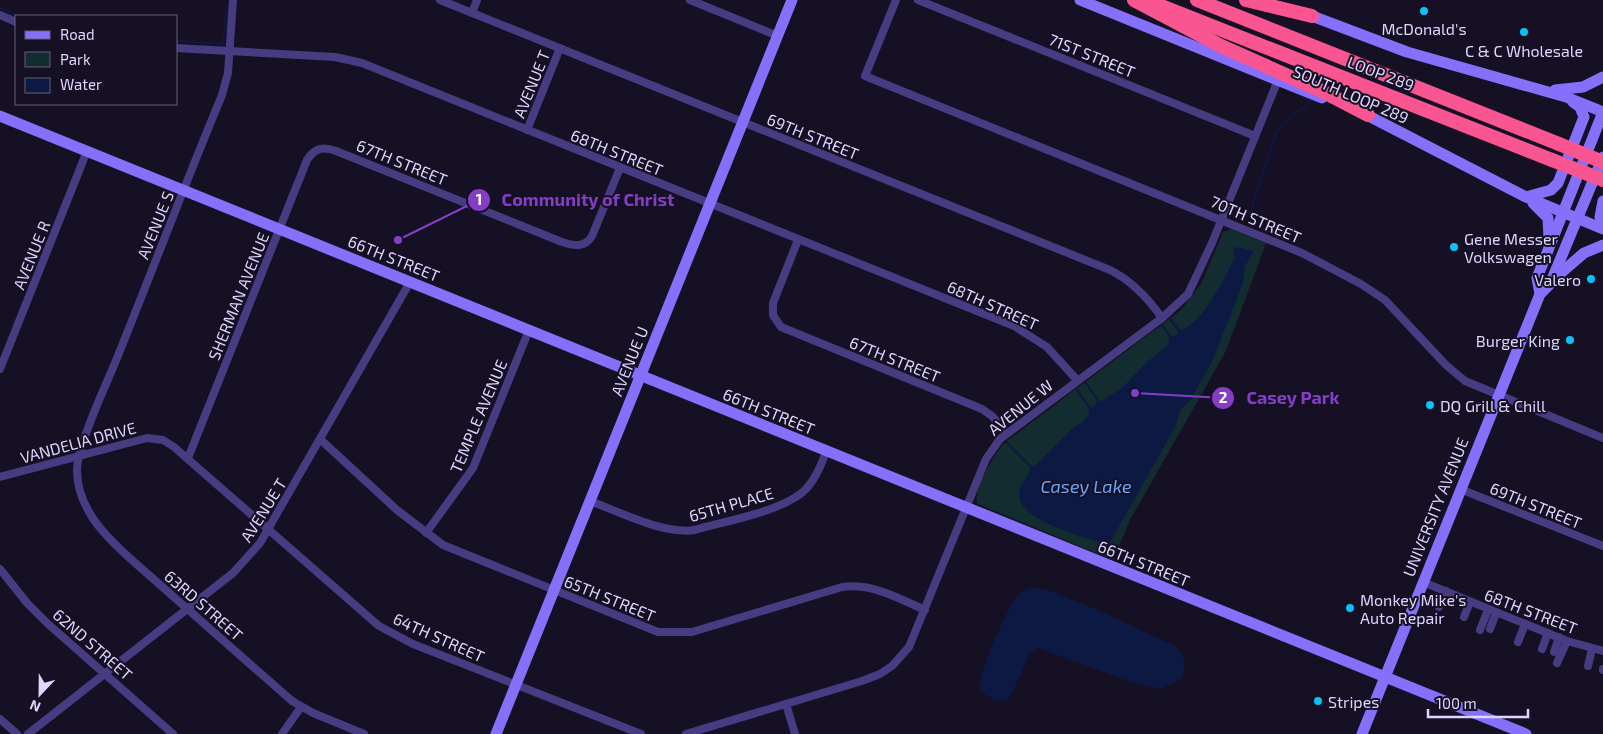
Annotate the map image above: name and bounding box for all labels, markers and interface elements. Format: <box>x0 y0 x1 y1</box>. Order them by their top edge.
marker: McDonald's <box>1418 5 1430 17</box>
legend <box>15 15 178 105</box>
place label: McDonald's <box>1381 19 1467 38</box>
text: Road <box>60 25 95 43</box>
marker: C & C Wholesale <box>1518 26 1530 38</box>
street label: 71ST STREET <box>1046 29 1138 81</box>
place label: C & C Wholesale <box>1465 41 1583 60</box>
street label: AVENUE T <box>509 47 553 121</box>
text: Park <box>60 50 91 68</box>
street label: LOOP 289 <box>1345 52 1417 94</box>
street label: SOUTH LOOP 289 <box>1290 61 1412 127</box>
text: Water <box>60 75 102 93</box>
street label: 69TH STREET <box>764 109 862 163</box>
street label: 68TH STREET <box>568 125 666 179</box>
street label: 67TH STREET <box>354 135 450 189</box>
callout: Community of Christ <box>466 183 685 216</box>
street label: AVENUE S <box>133 188 177 262</box>
text: Community of Christ <box>502 188 675 210</box>
text: 1 <box>476 190 482 208</box>
street label: 70TH STREET <box>1208 191 1304 247</box>
street label: AVENUE R <box>9 218 53 292</box>
street label: SHERMAN AVENUE <box>204 229 272 363</box>
place label: Gene Messer Volkswagen <box>1464 229 1559 266</box>
street label: 66TH STREET <box>345 231 443 285</box>
marker: Gene Messer Volkswagen <box>1448 241 1460 253</box>
place label: Valero <box>1534 270 1581 289</box>
marker: Valero <box>1585 273 1597 285</box>
street label: 68TH STREET <box>944 276 1042 334</box>
street label: AVENUE U <box>606 323 652 399</box>
place label: Burger King <box>1476 331 1560 350</box>
street label: 67TH STREET <box>847 332 943 386</box>
marker: Burger King <box>1564 334 1576 346</box>
street label: TEMPLE AVENUE <box>446 357 510 475</box>
street label: AVENUE W <box>984 375 1056 439</box>
callout: Casey Park <box>1211 382 1349 415</box>
street label: 66TH STREET <box>720 384 818 438</box>
text: Casey Park <box>1246 386 1340 408</box>
text: 2 <box>1219 388 1228 406</box>
place label: DQ Grill & Chill <box>1440 396 1546 416</box>
marker: DQ Grill & Chill <box>1424 399 1436 411</box>
street label: VANDELIA DRIVE <box>18 417 138 467</box>
street label: UNIVERSITY AVENUE <box>1398 435 1472 579</box>
street label: AVENUE T <box>236 475 290 545</box>
water label: Casey Lake <box>1040 475 1132 497</box>
street label: 69TH STREET <box>1487 478 1585 532</box>
street label: 65TH PLACE <box>687 483 775 525</box>
street label: 66TH STREET <box>1095 536 1193 590</box>
street label: 63RD STREET <box>161 566 247 644</box>
street label: 65TH STREET <box>562 571 658 625</box>
street label: 68TH STREET <box>1482 585 1580 637</box>
place label: Monkey Mike's Auto Repair <box>1360 590 1466 627</box>
marker: Monkey Mike's Auto Repair <box>1344 602 1356 614</box>
street label: 62ND STREET <box>49 604 137 684</box>
street label: 64TH STREET <box>390 608 488 666</box>
north arrow <box>15 669 65 719</box>
scale bar <box>1428 686 1528 718</box>
place label: Stripes <box>1328 692 1379 711</box>
text: 100 m <box>1436 694 1477 712</box>
marker: Stripes <box>1312 695 1324 707</box>
text: N <box>27 697 43 716</box>

